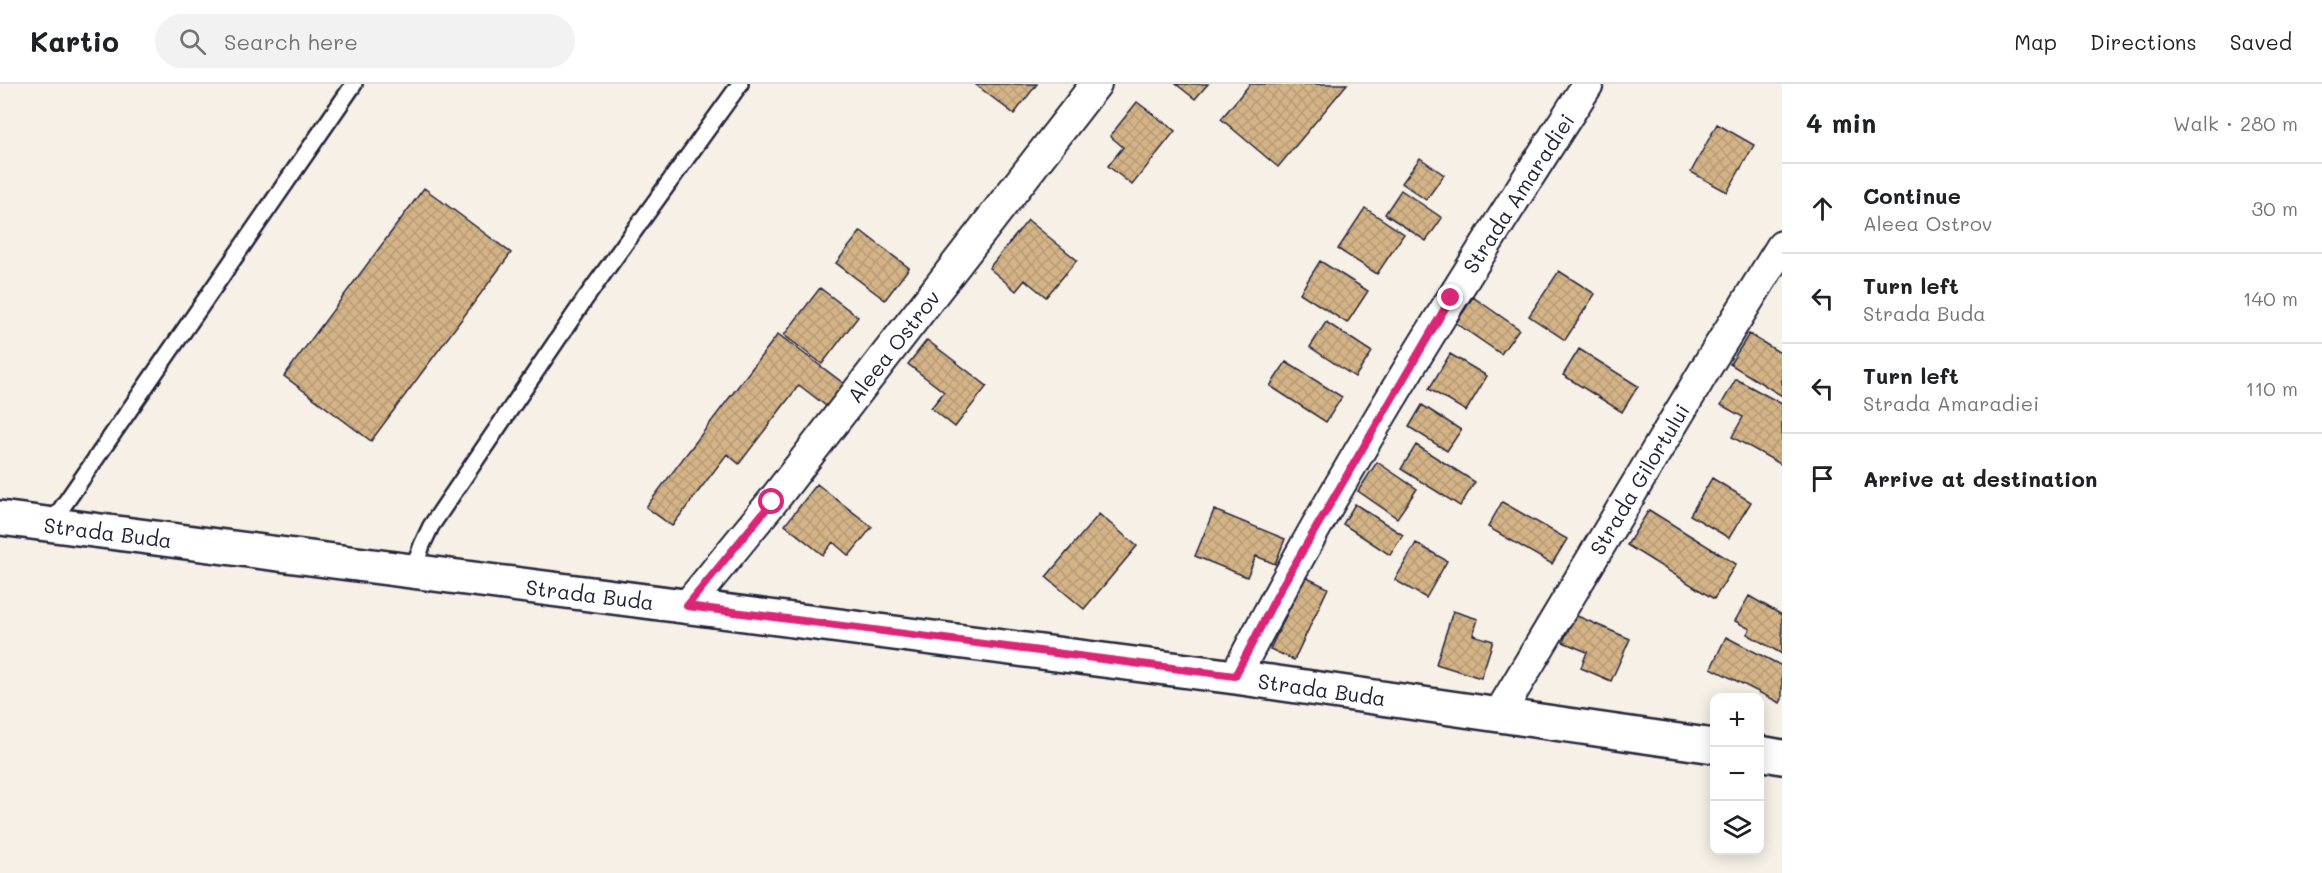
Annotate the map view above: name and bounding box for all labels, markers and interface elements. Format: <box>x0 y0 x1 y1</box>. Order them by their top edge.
search box <box>155 14 575 68</box>
text: Kartio <box>30 23 119 59</box>
icon: search <box>176 25 209 58</box>
text: Search here <box>224 27 358 56</box>
text: Map <box>2014 28 2057 55</box>
text: Directions <box>2090 28 2197 55</box>
text: Saved <box>2230 28 2292 55</box>
text: 4 min <box>1806 106 1876 140</box>
street label: Strada Amaradiei <box>1456 108 1580 278</box>
text: Walk · 280 m <box>2173 110 2298 136</box>
text: Continue <box>1863 181 1961 210</box>
icon: ahead <box>1806 192 1839 225</box>
text: 30 m <box>2252 195 2298 221</box>
text: Aleea Ostrov <box>1863 210 1992 236</box>
text: Turn left <box>1863 271 1959 300</box>
icon: left <box>1806 282 1839 315</box>
street label: Aleea Ostrov <box>841 284 945 408</box>
route end <box>1437 284 1463 310</box>
text: 140 m <box>2243 285 2298 311</box>
text: Strada Buda <box>1863 300 1986 326</box>
text: Turn left <box>1863 361 1959 390</box>
icon: left <box>1806 372 1839 405</box>
text: 110 m <box>2245 375 2298 401</box>
text: Strada Amaradiei <box>1863 390 2039 416</box>
street label: Strada Gilortului <box>1583 398 1695 560</box>
icon: arrive <box>1806 462 1839 495</box>
text: Arrive at destination <box>1863 464 2098 493</box>
route start <box>758 488 784 514</box>
street label: Strada Buda <box>42 511 174 553</box>
street label: Strada Buda <box>524 573 656 615</box>
street label: Strada Buda <box>1256 667 1388 711</box>
map controls <box>1710 693 1764 855</box>
button: + <box>1710 693 1764 747</box>
button: − <box>1710 747 1764 801</box>
button: layers <box>1710 801 1764 855</box>

